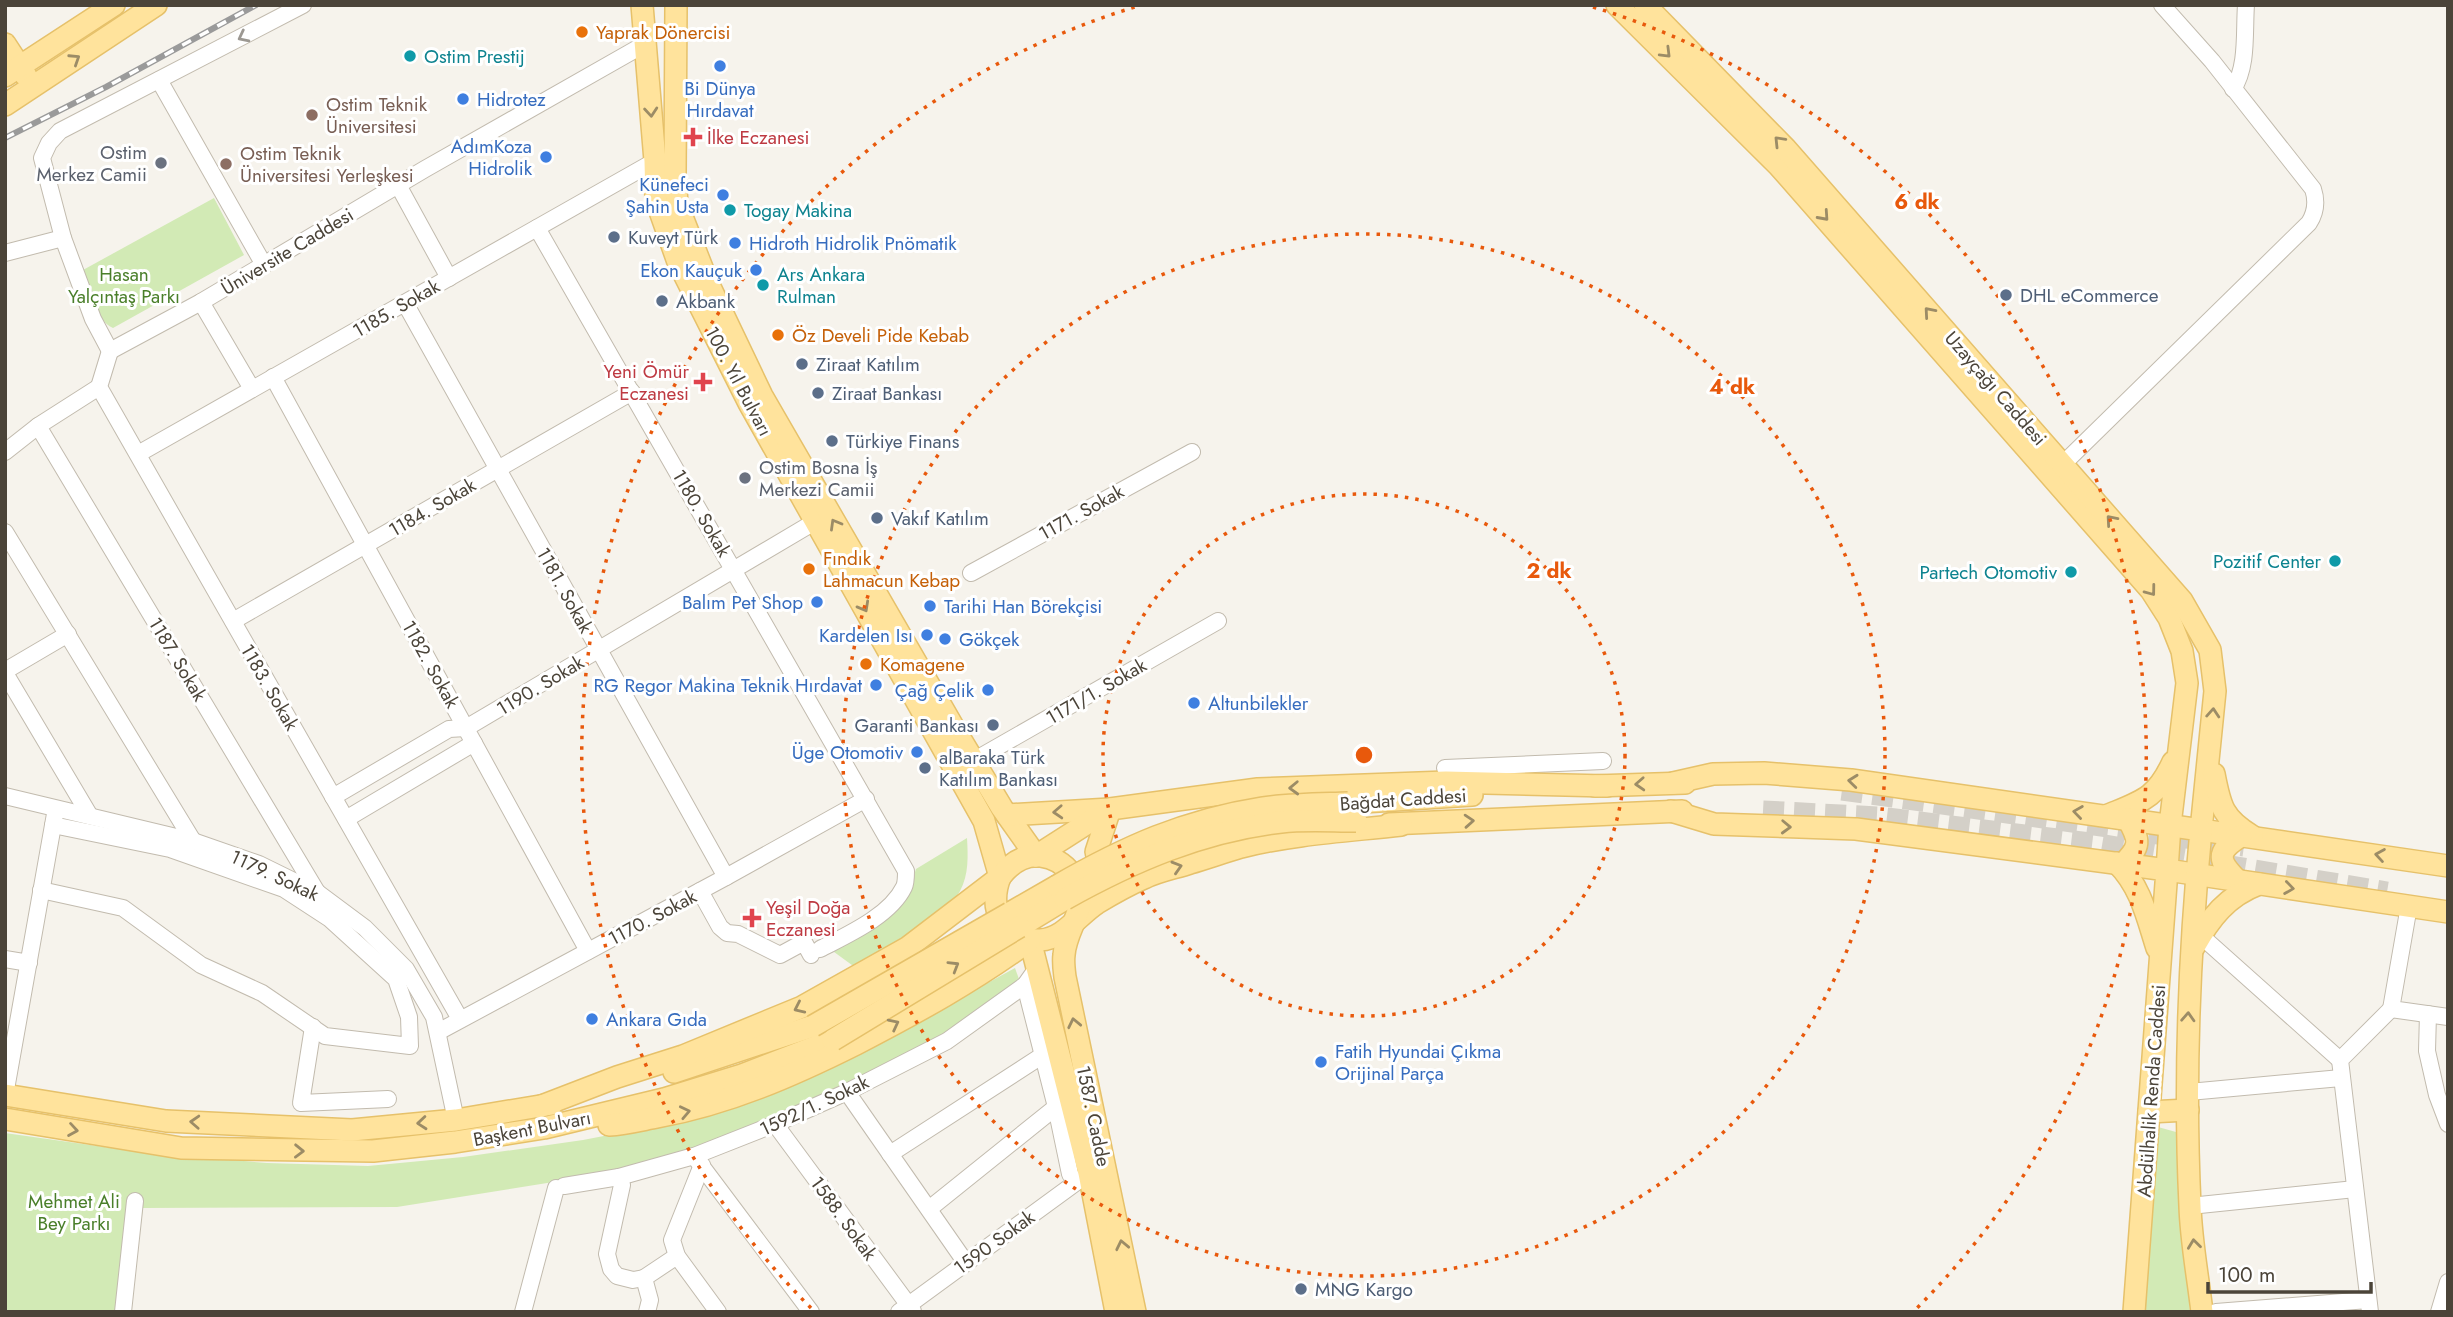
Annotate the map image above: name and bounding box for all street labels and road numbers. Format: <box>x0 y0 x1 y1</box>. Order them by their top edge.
street label: Üniversite Caddesi <box>216 201 359 302</box>
street label: 1185. Sokak <box>348 272 445 344</box>
street label: 100. Yıl Bulvarı <box>698 322 779 441</box>
street label: Uzayçağı Caddesi <box>1938 325 2053 451</box>
street label: 1180. Sokak <box>666 465 738 563</box>
street label: 1184. Sokak <box>384 471 481 543</box>
street label: 1171. Sokak <box>1034 478 1129 547</box>
street label: 1181. Sokak <box>530 543 599 638</box>
street label: 1187. Sokak <box>142 612 214 707</box>
street label: 1182. Sokak <box>395 616 466 713</box>
street label: 1183. Sokak <box>234 639 305 736</box>
street label: 1190. Sokak <box>492 648 590 722</box>
street label: 1171/1. Sokak <box>1041 651 1152 731</box>
street label: Bağdat Caddesi <box>1339 782 1467 817</box>
street label: 1179. Sokak <box>226 843 324 908</box>
street label: 1170. Sokak <box>603 883 702 952</box>
street label: Abdülhalik Renda Caddesi <box>2131 984 2172 1198</box>
street label: 1587. Cadde <box>1070 1063 1117 1169</box>
street label: 1592/1. Sokak <box>755 1068 874 1142</box>
street label: Başkent Bulvarı <box>471 1104 593 1153</box>
street label: 1588. Sokak <box>804 1171 884 1266</box>
street label: 1590 Sokak <box>948 1203 1041 1281</box>

